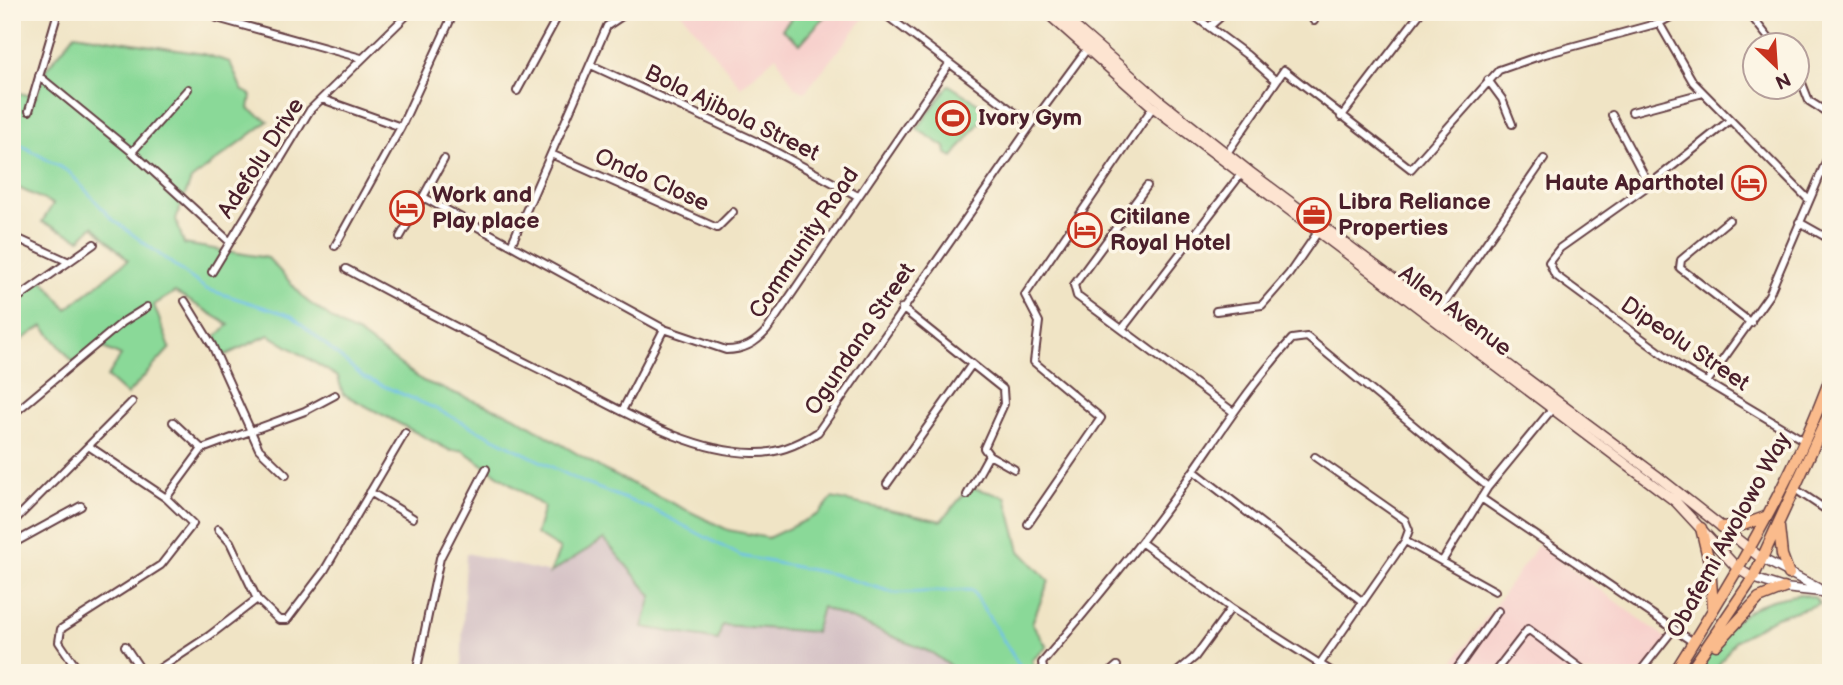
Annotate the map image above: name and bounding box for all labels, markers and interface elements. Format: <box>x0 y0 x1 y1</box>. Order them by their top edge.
north arrow <box>1742 32 1812 102</box>
street label: Bola Ajibola Street <box>640 59 824 167</box>
text: N <box>1771 67 1794 93</box>
street label: Adefolu Drive <box>212 93 310 223</box>
sports icon: Ivory Gym <box>934 99 972 137</box>
place label: Ivory Gym <box>978 104 1082 132</box>
street label: Ondo Close <box>590 142 714 218</box>
street label: Community Road <box>743 162 865 324</box>
hotel icon: Haute Aparthotel <box>1730 164 1768 202</box>
place label: Haute Aparthotel <box>1545 169 1724 197</box>
place label: Work and Play place <box>432 181 539 235</box>
place label: Libra Reliance Properties <box>1338 188 1491 242</box>
hotel icon: Work and Play place <box>388 189 426 227</box>
office icon: Libra Reliance Properties <box>1295 196 1333 234</box>
place label: Citilane Royal Hotel <box>1110 203 1231 257</box>
hotel icon: Citilane Royal Hotel <box>1066 211 1104 249</box>
street label: Ogundana Street <box>799 258 921 420</box>
street label: Allen Avenue <box>1393 259 1517 363</box>
street label: Dipeolu Street <box>1615 291 1755 397</box>
street label: Obafemi Awolowo Way <box>1661 427 1797 643</box>

